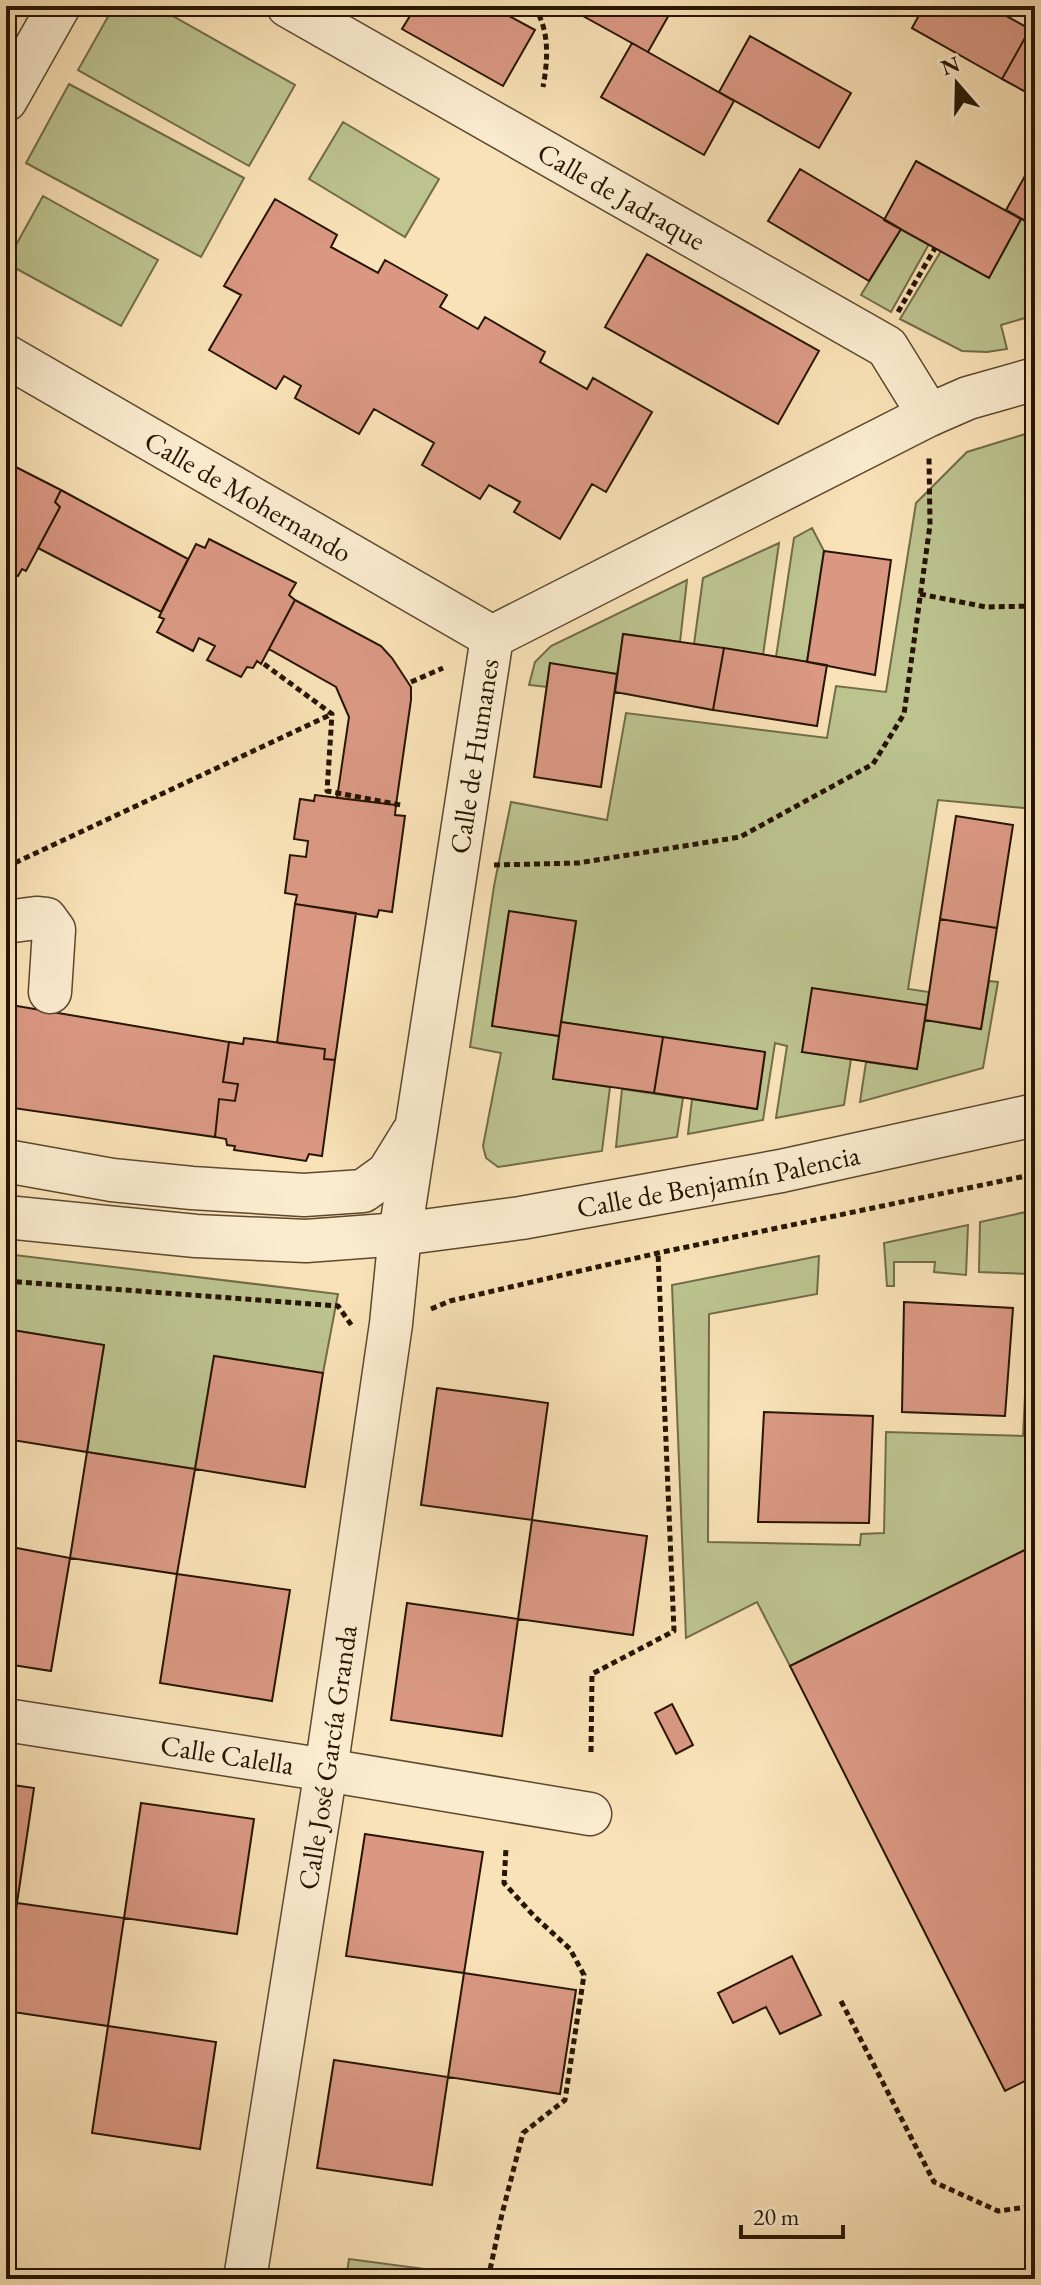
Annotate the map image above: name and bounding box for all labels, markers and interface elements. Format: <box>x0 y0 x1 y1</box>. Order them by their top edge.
north arrow <box>917 44 997 124</box>
text: N <box>937 49 964 82</box>
street label: Calle de Jadraque <box>531 134 712 258</box>
street label: Calle de Mohernando <box>138 422 358 570</box>
street label: Calle de Humanes <box>441 656 506 856</box>
street label: Calle de Benjamín Palencia <box>574 1136 864 1226</box>
street label: Calle José García Granda <box>289 1622 365 1892</box>
street label: Calle Calella <box>158 1726 297 1783</box>
scale bar <box>741 2189 843 2239</box>
text: 20 m <box>753 2201 800 2232</box>

